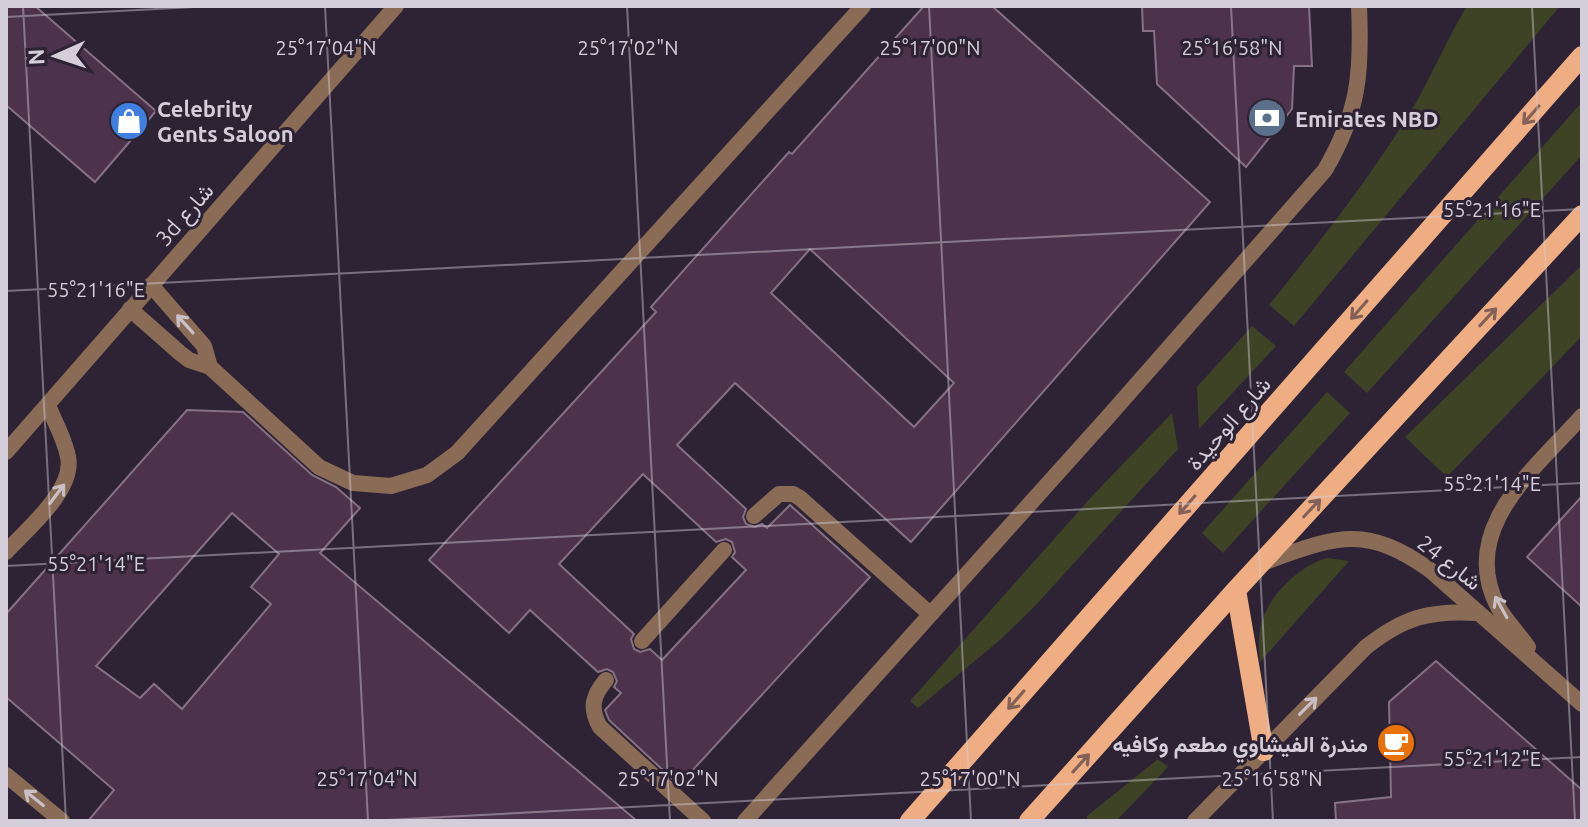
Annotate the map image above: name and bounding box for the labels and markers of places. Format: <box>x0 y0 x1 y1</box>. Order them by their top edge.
place label: Celebrity Gents Saloon <box>157 96 294 146</box>
bank icon: Emirates NBD <box>1246 97 1288 139</box>
shop icon: Celebrity Gents Saloon <box>108 100 150 142</box>
place label: Emirates NBD <box>1295 106 1438 131</box>
cafe icon: مندرة الفيشاوي مطعم وكافيه <box>1375 722 1417 764</box>
place label: مندرة الفيشاوي مطعم وكافيه <box>1112 731 1368 763</box>

